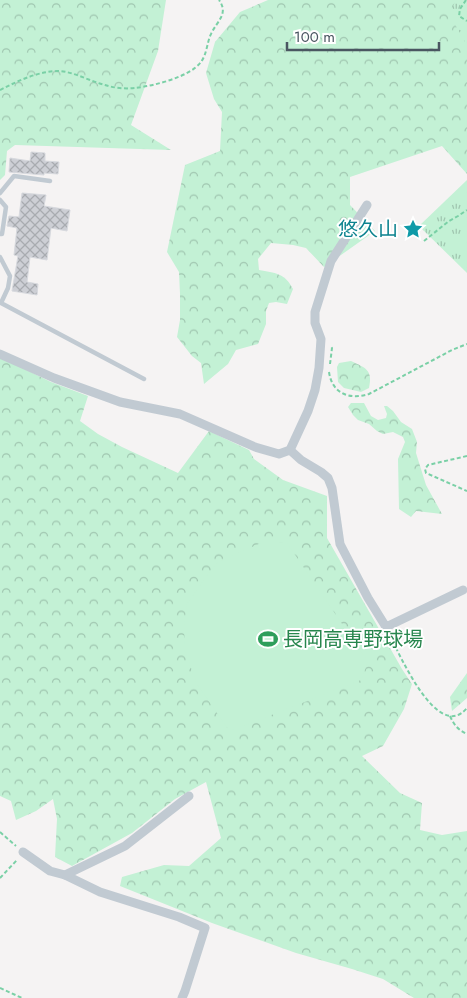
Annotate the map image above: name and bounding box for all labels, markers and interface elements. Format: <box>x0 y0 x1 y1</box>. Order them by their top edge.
scale bar <box>287 20 440 52</box>
text: 100 m <box>294 26 335 48</box>
place label: 悠久山 <box>338 215 398 244</box>
place icon: 悠久山 <box>402 218 424 240</box>
place label: 長岡高専野球場 <box>283 625 423 654</box>
sports icon: 長岡高専野球場 <box>257 628 279 650</box>

